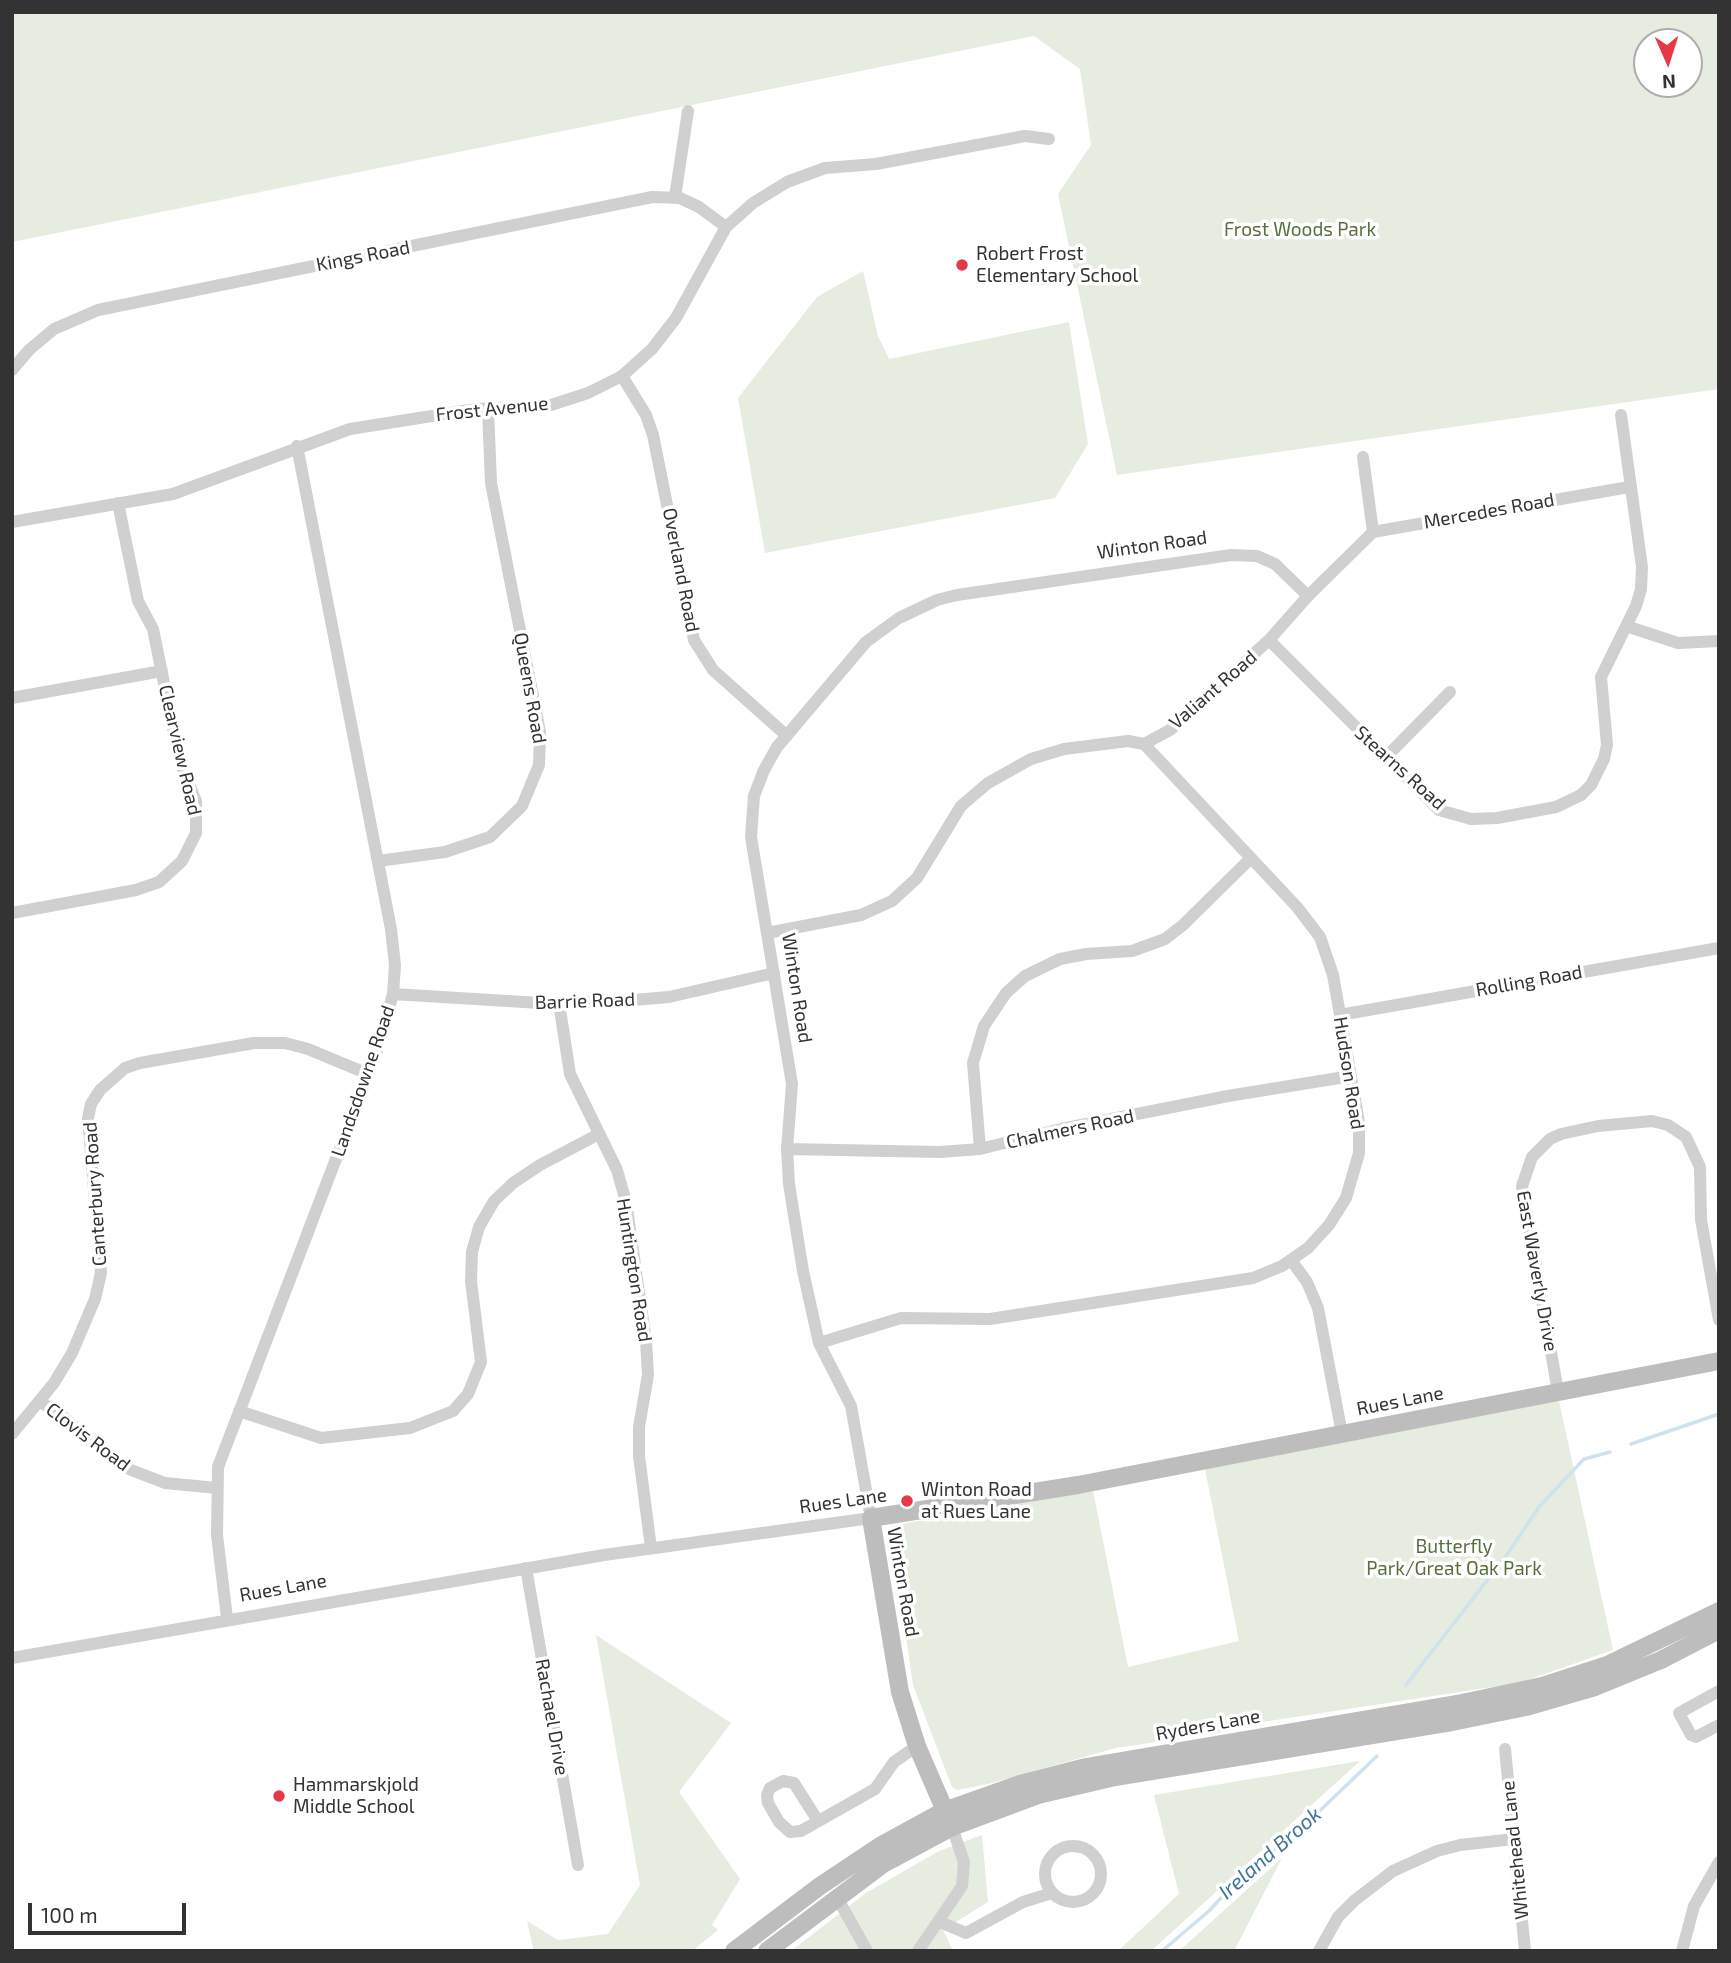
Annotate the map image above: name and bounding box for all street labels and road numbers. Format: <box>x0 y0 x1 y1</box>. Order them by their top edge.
street label: Kings Road <box>314 236 412 276</box>
street label: Frost Avenue <box>435 392 549 426</box>
street label: Mercedes Road <box>1422 488 1556 534</box>
street label: Overland Road <box>658 506 704 634</box>
street label: Winton Road <box>1096 526 1208 564</box>
street label: Queens Road <box>509 631 551 745</box>
street label: Valiant Road <box>1165 646 1261 734</box>
street label: Clearview Road <box>154 682 206 818</box>
street label: Stearns Road <box>1350 721 1450 815</box>
street label: Winton Road <box>777 931 817 1045</box>
street label: Rolling Road <box>1474 960 1584 1002</box>
street label: Barrie Road <box>534 988 636 1014</box>
street label: Landsdowne Road <box>326 1002 400 1160</box>
street label: Hudson Road <box>1329 1015 1369 1131</box>
street label: Chalmers Road <box>1004 1104 1136 1154</box>
street label: Canterbury Road <box>79 1121 111 1267</box>
street label: East Waverly Drive <box>1512 1189 1562 1353</box>
street label: Huntington Road <box>611 1197 657 1343</box>
street label: Rues Lane <box>1355 1381 1445 1421</box>
street label: Clovis Road <box>41 1398 135 1476</box>
street label: Rues Lane <box>798 1484 888 1518</box>
street label: Winton Road <box>882 1525 924 1639</box>
street label: Rues Lane <box>238 1569 328 1607</box>
street label: Rachael Drive <box>531 1657 573 1777</box>
street label: Ryders Lane <box>1154 1705 1262 1745</box>
street label: Whitehead Lane <box>1496 1779 1534 1921</box>

